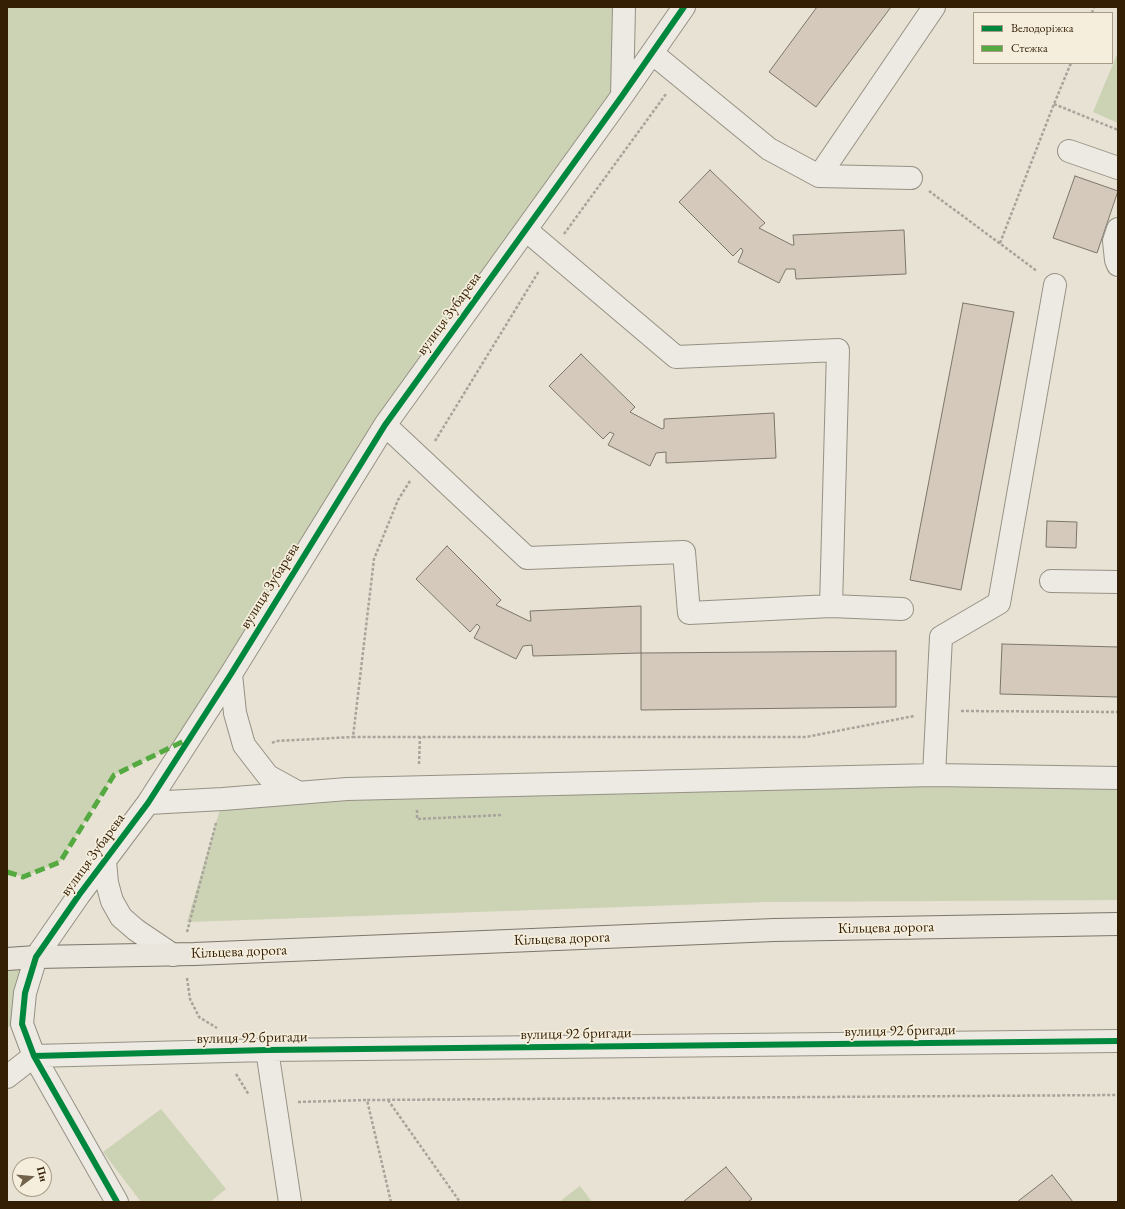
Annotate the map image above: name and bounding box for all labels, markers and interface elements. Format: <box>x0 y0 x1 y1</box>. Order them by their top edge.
legend <box>973 12 1113 64</box>
text: Велодоріжка <box>1011 20 1073 36</box>
text: Стежка <box>1011 40 1048 56</box>
street label: вулиця Зубарєва <box>413 269 485 359</box>
street label: вулиця Зубарєва <box>236 540 304 632</box>
street label: вулиця Зубарєва <box>57 810 129 900</box>
street label: Кільцева дорога <box>838 918 934 938</box>
street label: Кільцева дорога <box>514 928 610 950</box>
street label: Кільцева дорога <box>191 941 287 963</box>
street label: вулиця 92 бригади <box>844 1021 956 1041</box>
street label: вулиця 92 бригади <box>520 1024 632 1044</box>
street label: вулиця 92 бригади <box>196 1028 308 1048</box>
north arrow <box>12 1157 52 1197</box>
text: Пн <box>34 1165 51 1183</box>

